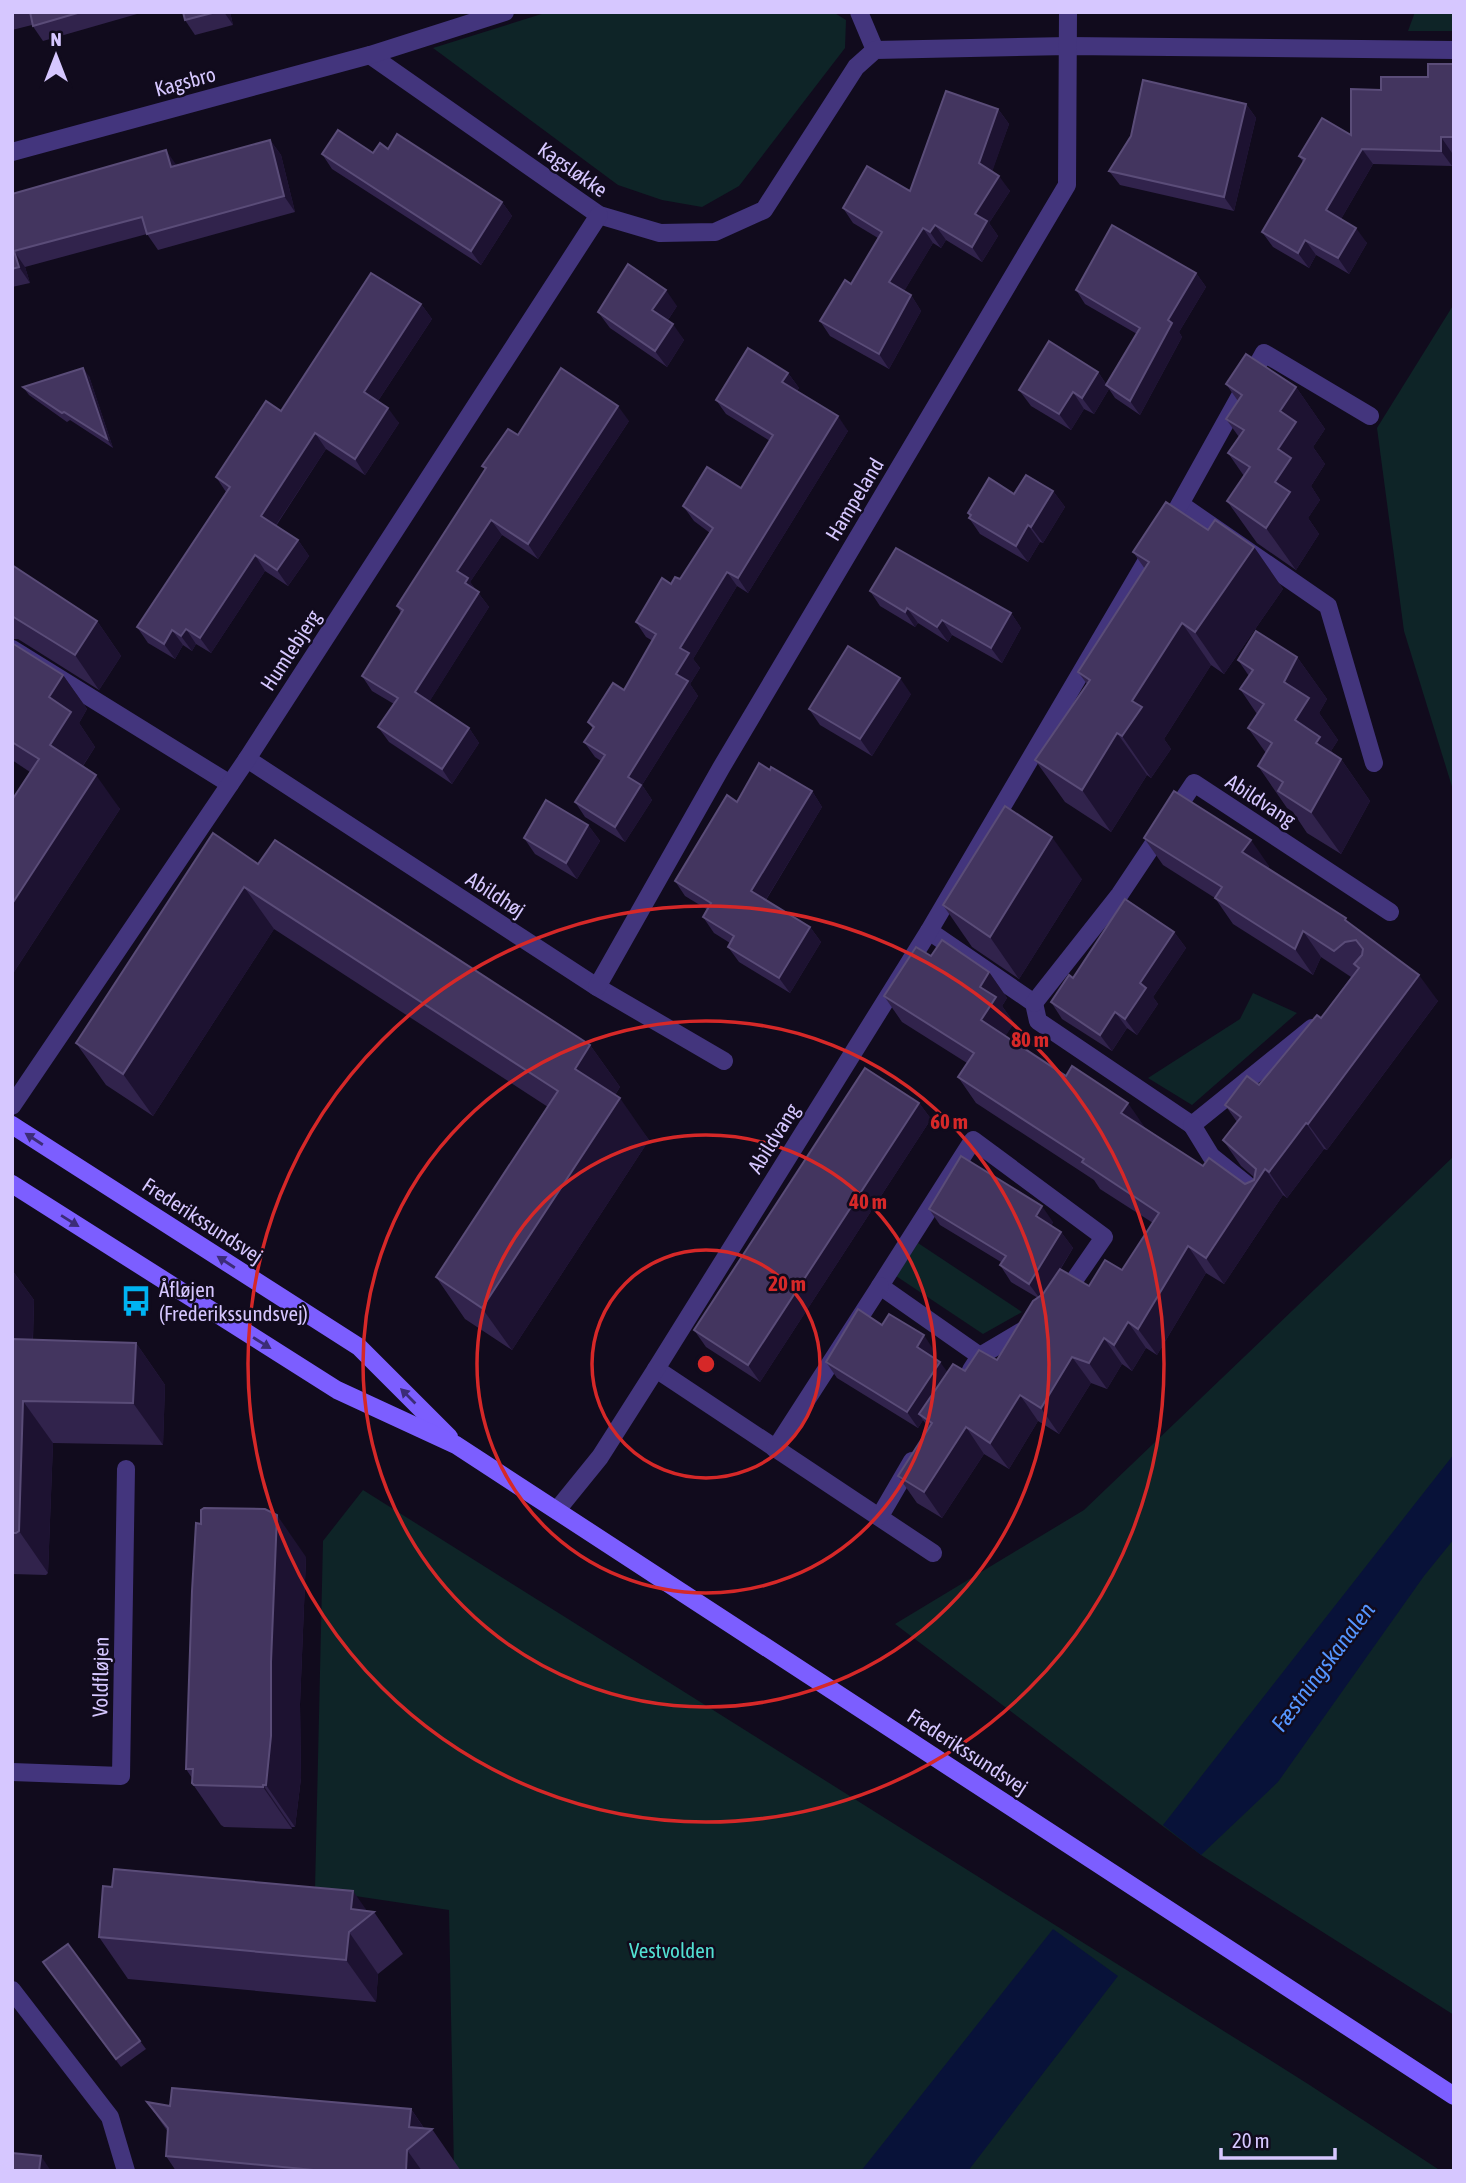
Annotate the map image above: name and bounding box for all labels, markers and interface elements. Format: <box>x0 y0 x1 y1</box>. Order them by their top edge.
north arrow <box>21 21 91 91</box>
text: N <box>50 28 62 50</box>
street label: Kagsbro <box>152 61 218 101</box>
street label: Kagsløkke <box>534 137 612 201</box>
street label: Hampeland <box>820 453 888 545</box>
street label: Humlebjerg <box>255 605 325 695</box>
street label: Abildvang <box>1222 769 1300 831</box>
street label: Abildhøj <box>462 866 530 922</box>
text: 80 m <box>1011 1027 1049 1051</box>
street label: Abildvang <box>742 1099 804 1177</box>
text: 60 m <box>930 1109 968 1133</box>
one-way arrow <box>25 1133 44 1146</box>
street label: Frederikssundsvej <box>138 1172 268 1268</box>
text: 40 m <box>848 1189 887 1213</box>
one-way arrow <box>60 1214 79 1227</box>
one-way arrow <box>217 1255 236 1268</box>
text: 20 m <box>768 1271 806 1295</box>
place label: Åfløjen (Frederikssundsvej) <box>159 1277 308 1325</box>
bus stop icon: Åfløjen (Frederikssundsvej) <box>119 1284 153 1318</box>
one-way arrow <box>252 1336 271 1349</box>
centre of rings <box>694 1352 718 1376</box>
one-way arrow <box>401 1388 417 1405</box>
water label: Fæstningskanalen <box>1266 1597 1380 1737</box>
street label: Voldfløjen <box>87 1637 113 1717</box>
street label: Frederikssundsvej <box>903 1703 1033 1799</box>
park label: Vestvolden <box>629 1938 715 1962</box>
scale bar <box>1221 2116 1335 2160</box>
text: 20 m <box>1232 2128 1270 2152</box>

